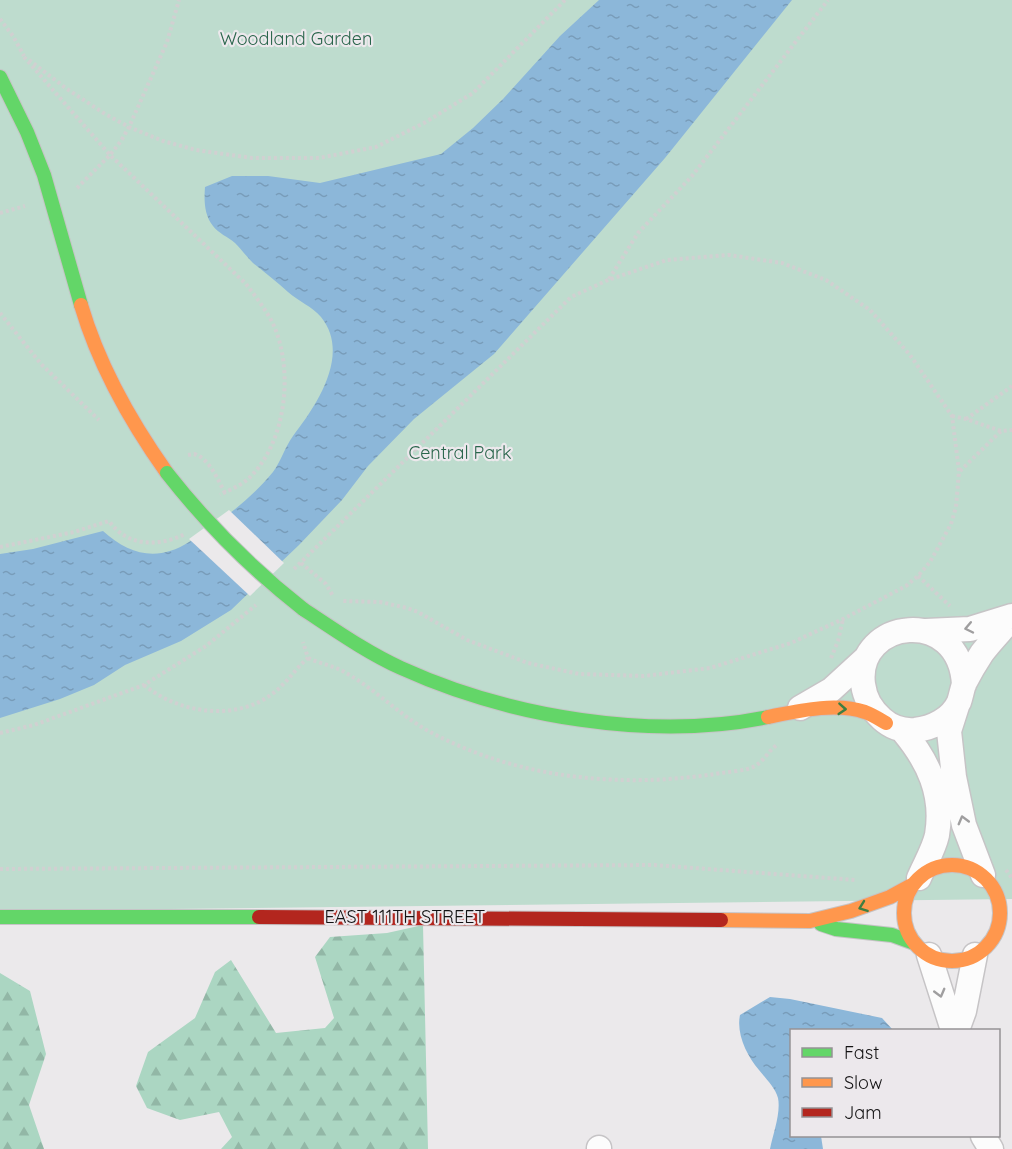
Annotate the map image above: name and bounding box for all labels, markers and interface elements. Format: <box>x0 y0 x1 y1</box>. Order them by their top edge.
park label: Woodland Garden <box>220 27 372 50</box>
park label: Central Park <box>408 441 512 464</box>
one-way arrow <box>964 621 974 634</box>
one-way arrow <box>838 703 847 716</box>
one-way arrow <box>958 815 971 825</box>
one-way arrow <box>858 900 869 912</box>
street label: EAST 111TH STREET <box>325 905 486 928</box>
one-way arrow <box>933 988 946 998</box>
legend <box>790 1029 1000 1137</box>
text: Fast <box>844 1041 879 1064</box>
text: Slow <box>844 1071 882 1094</box>
text: Jam <box>844 1101 882 1124</box>

